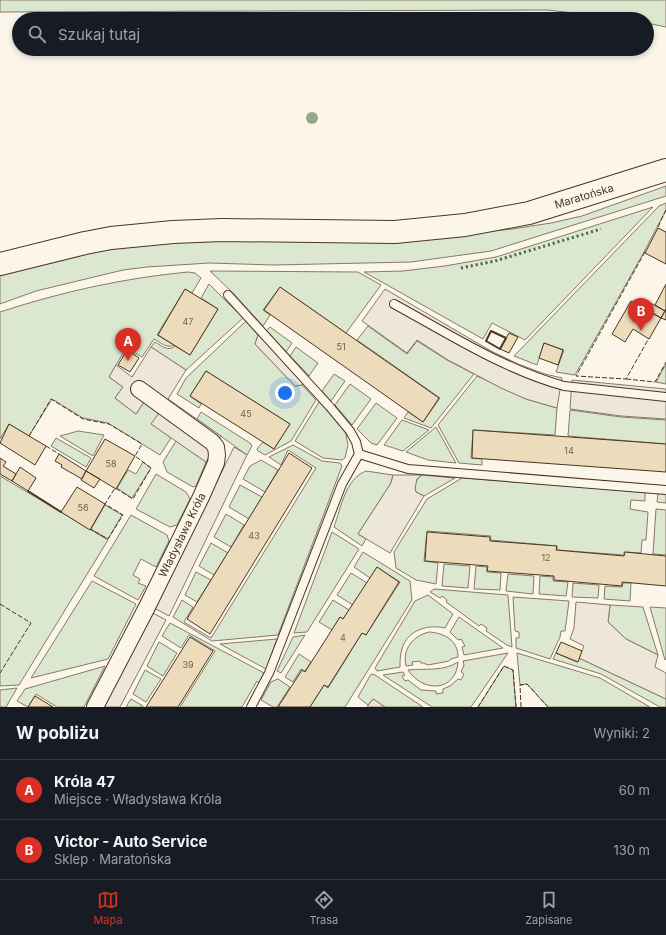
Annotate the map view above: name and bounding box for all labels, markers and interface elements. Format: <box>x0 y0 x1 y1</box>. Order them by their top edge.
search box <box>12 12 654 56</box>
icon: search <box>26 23 48 45</box>
text: Szukaj tutaj <box>58 25 140 44</box>
street label: Maratońska <box>553 180 615 212</box>
pin: B <box>628 298 654 331</box>
house number: 47 <box>183 316 193 327</box>
pin: A <box>115 328 141 361</box>
house number: 51 <box>336 341 346 352</box>
your location <box>275 383 295 403</box>
house number: 45 <box>240 408 252 419</box>
house number: 14 <box>564 445 574 456</box>
house number: 58 <box>105 458 117 469</box>
street label: Władysława Króla <box>155 490 209 580</box>
house number: 56 <box>77 502 89 513</box>
house number: 43 <box>248 530 260 541</box>
house number: 12 <box>541 552 551 563</box>
house number: 4 <box>340 632 346 643</box>
house number: 39 <box>182 659 194 670</box>
text: W pobliżu <box>16 723 99 743</box>
text: Wyniki: 2 <box>593 725 650 741</box>
text: Króla 47 <box>54 772 115 791</box>
text: A <box>24 782 34 798</box>
text: 60 m <box>619 782 650 798</box>
text: Miejsce · Władysława Króla <box>54 791 222 807</box>
text: Victor - Auto Service <box>54 832 207 851</box>
text: B <box>25 842 33 858</box>
text: 130 m <box>613 842 650 858</box>
text: Sklep · Maratońska <box>54 851 171 867</box>
tab: Mapa <box>93 889 123 927</box>
tab: Trasa <box>309 889 338 927</box>
tab: Zapisane <box>525 889 573 927</box>

